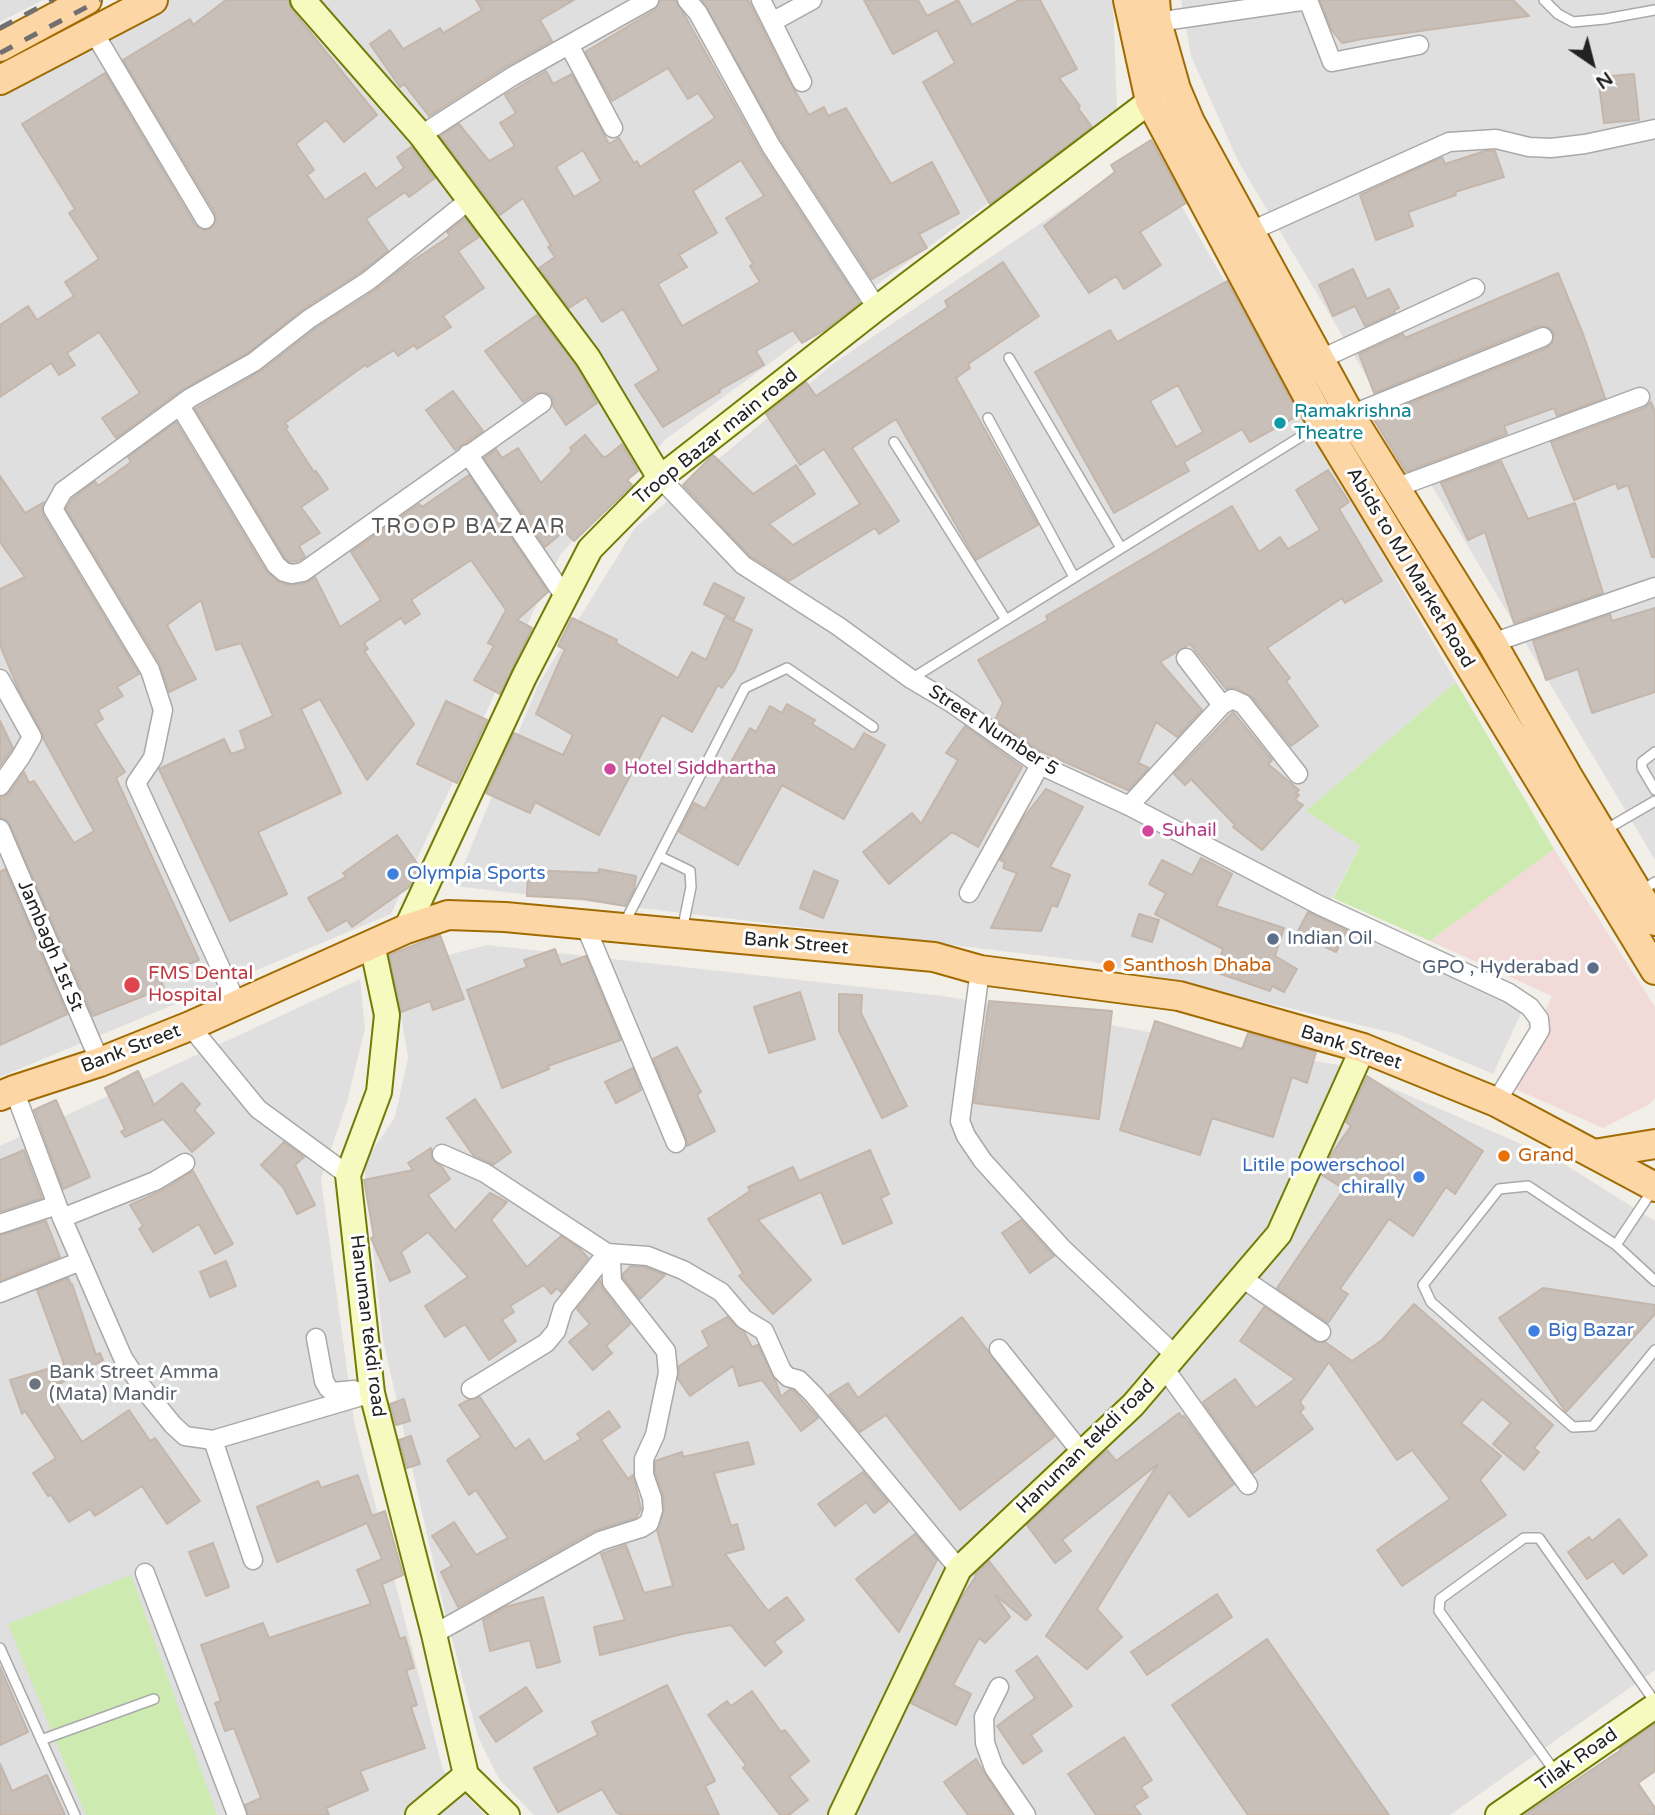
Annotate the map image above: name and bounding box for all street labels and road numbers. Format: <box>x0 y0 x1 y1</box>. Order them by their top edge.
street label: Troop Bazar main road <box>629 364 803 510</box>
street label: Abids to MJ Market Road <box>1341 464 1479 672</box>
street label: Street Number 5 <box>924 681 1062 781</box>
street label: Jambagh 1st St <box>12 877 88 1015</box>
street label: Bank Street <box>743 928 849 960</box>
street label: Bank Street <box>78 1020 184 1078</box>
street label: Bank Street <box>1298 1021 1404 1075</box>
street label: Hanuman tekdi road <box>344 1233 390 1419</box>
street label: Hanuman tekdi road <box>1012 1375 1160 1519</box>
street label: Tilak Road <box>1532 1724 1622 1796</box>

